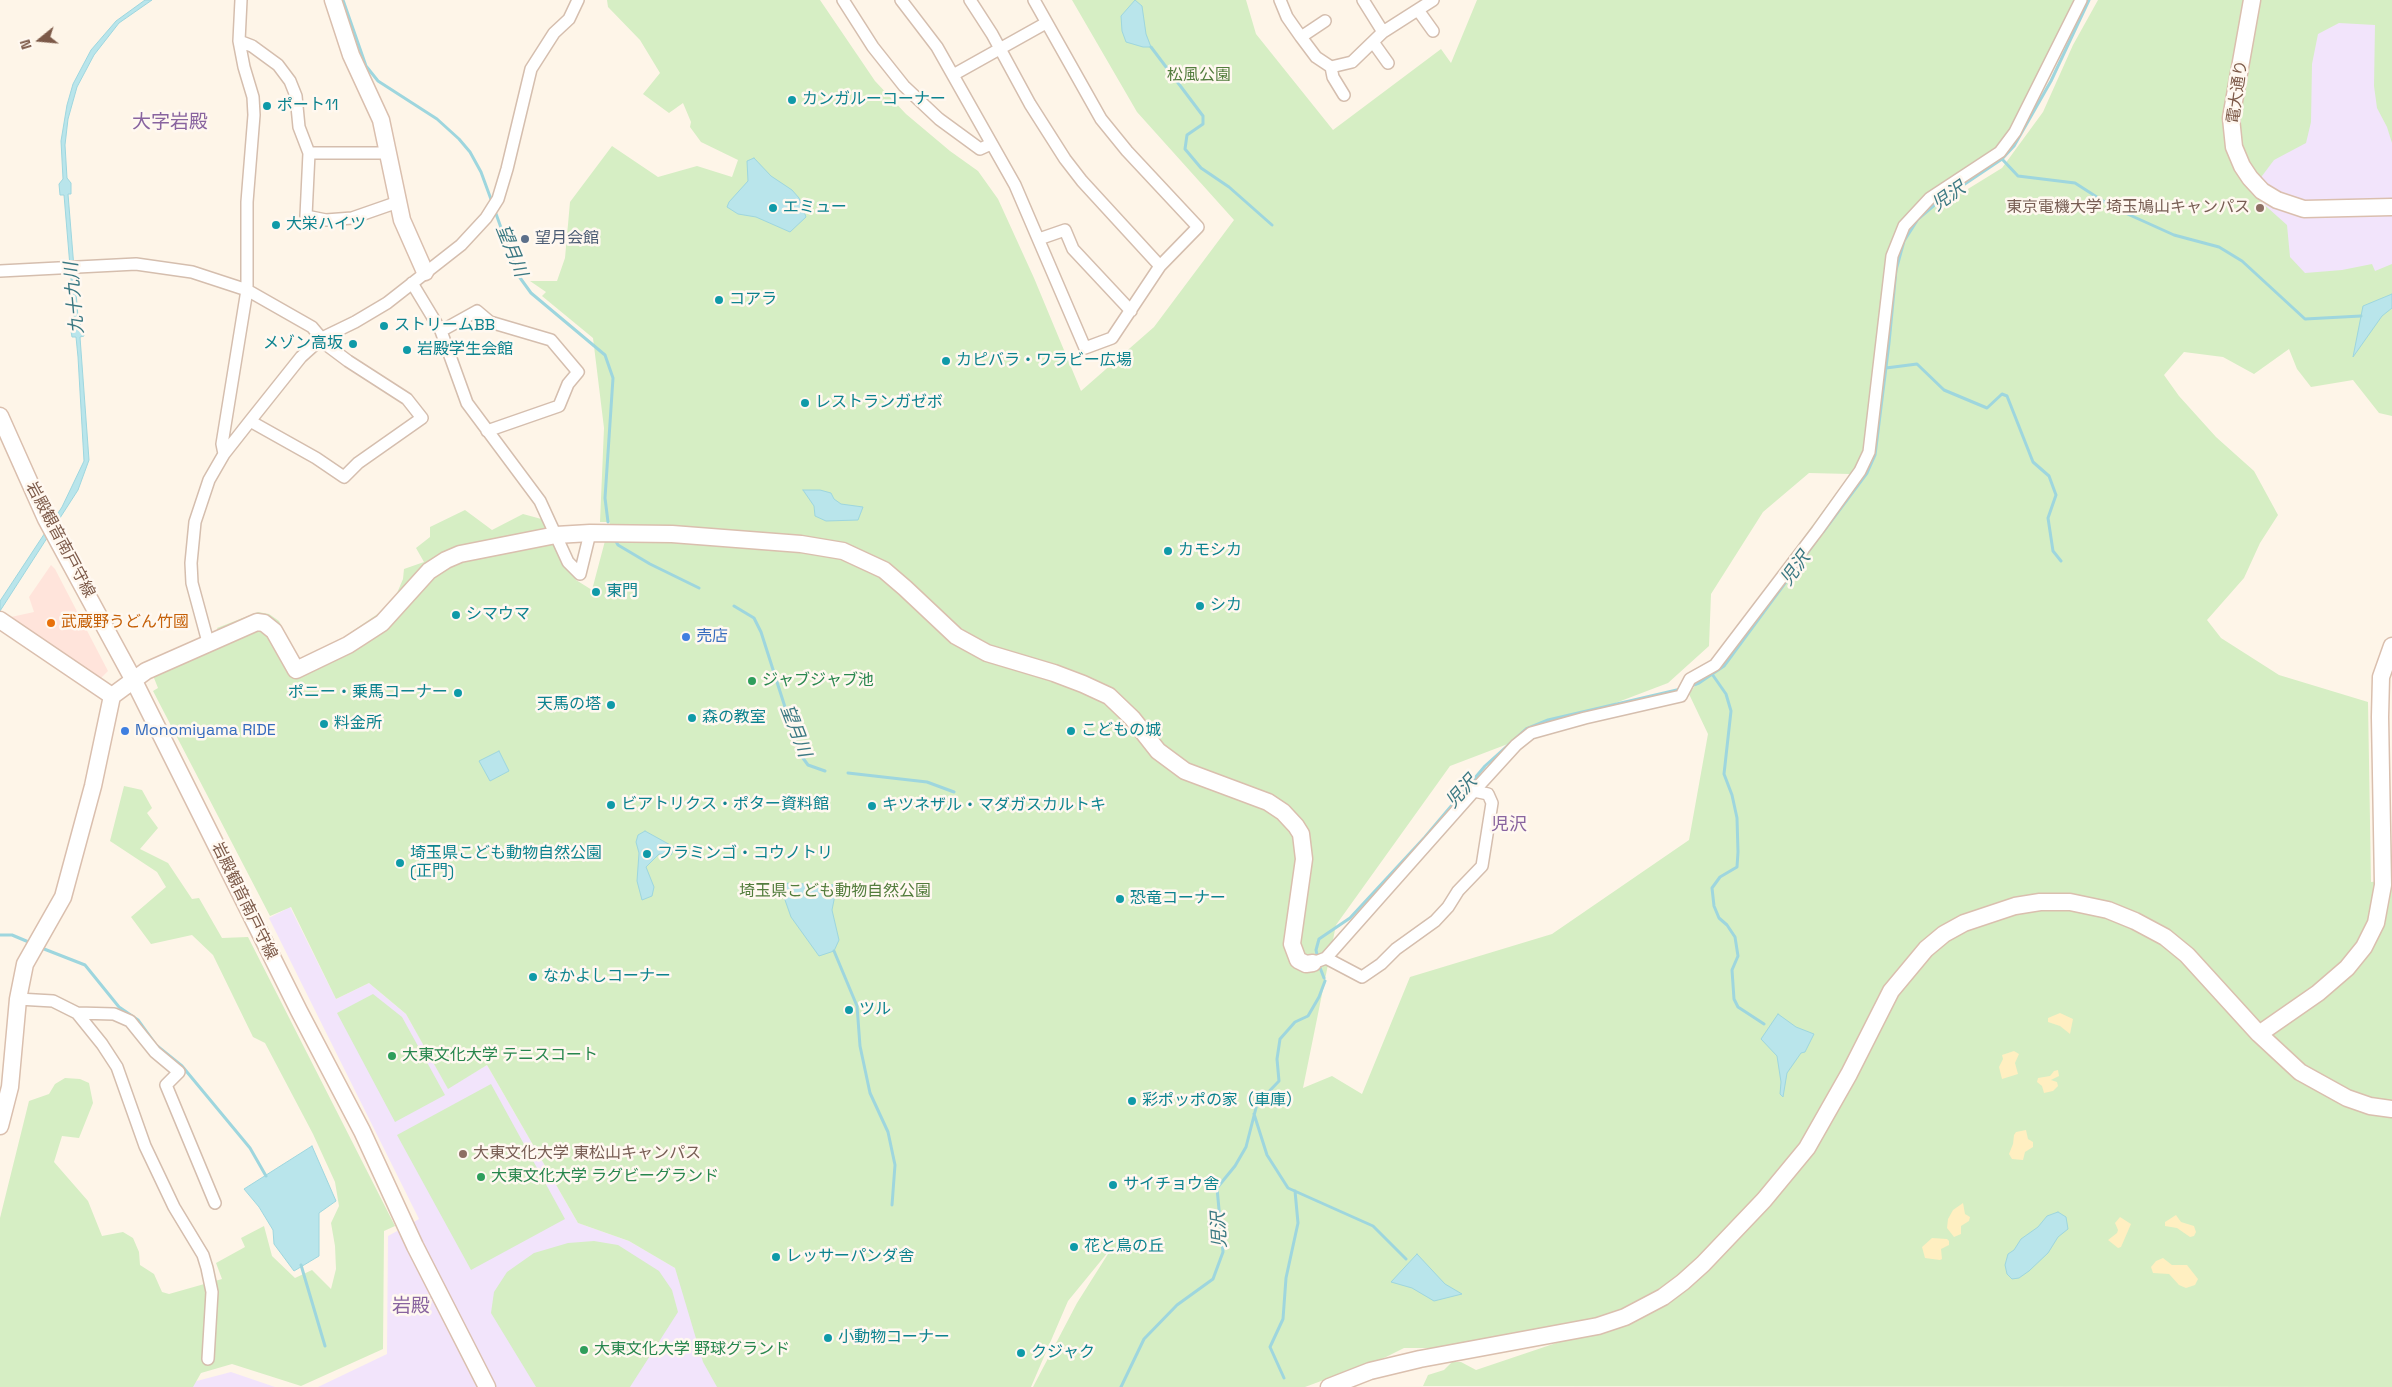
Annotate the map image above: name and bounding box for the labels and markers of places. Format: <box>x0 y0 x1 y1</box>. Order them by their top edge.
place label: カンガルーコーナー <box>802 90 946 110</box>
marker: カンガルーコーナー <box>786 94 798 106</box>
place label: ポート11 <box>277 96 338 116</box>
marker: ポート11 <box>261 100 273 112</box>
place label: エミュー <box>783 198 847 218</box>
place label: 東京電機大学 埼玉鳩山キャンパス <box>2006 198 2250 218</box>
marker: エミュー <box>767 202 779 214</box>
marker: 東京電機大学 埼玉鳩山キャンパス <box>2254 202 2266 214</box>
place label: 大栄ハイツ <box>286 215 366 235</box>
marker: 大栄ハイツ <box>270 219 282 231</box>
place label: 望月会館 <box>535 229 599 249</box>
marker: 望月会館 <box>519 233 531 245</box>
place label: コアラ <box>729 290 777 310</box>
marker: コアラ <box>713 294 725 306</box>
place label: ストリームBB <box>394 316 495 336</box>
marker: ストリームBB <box>378 320 390 332</box>
place label: メゾン高坂 <box>263 334 343 354</box>
marker: メゾン高坂 <box>347 338 359 350</box>
place label: 岩殿学生会館 <box>417 340 513 360</box>
marker: 岩殿学生会館 <box>401 344 413 356</box>
place label: カピバラ・ワラビー広場 <box>956 351 1132 371</box>
marker: カピバラ・ワラビー広場 <box>940 355 952 367</box>
place label: レストランガゼボ <box>815 393 943 413</box>
marker: レストランガゼボ <box>799 397 811 409</box>
place label: カモシカ <box>1178 541 1242 561</box>
marker: カモシカ <box>1162 545 1174 557</box>
place label: 東門 <box>606 582 638 602</box>
marker: 東門 <box>590 586 602 598</box>
place label: シカ <box>1210 596 1242 616</box>
marker: シカ <box>1194 600 1206 612</box>
place label: シマウマ <box>466 605 530 625</box>
marker: シマウマ <box>450 609 462 621</box>
place label: 武蔵野うどん竹國 <box>61 613 189 633</box>
marker: 武蔵野うどん竹國 <box>45 617 57 629</box>
place label: 売店 <box>696 627 728 647</box>
marker: 売店 <box>680 631 692 643</box>
place label: ジャブジャブ池 <box>762 671 874 691</box>
marker: ジャブジャブ池 <box>746 675 758 687</box>
place label: ポニー・乗馬コーナー <box>288 683 448 703</box>
marker: ポニー・乗馬コーナー <box>452 687 464 699</box>
place label: 天馬の塔 <box>537 695 601 715</box>
marker: 天馬の塔 <box>605 699 617 711</box>
place label: 森の教室 <box>702 708 766 728</box>
marker: 森の教室 <box>686 712 698 724</box>
place label: 料金所 <box>334 714 382 734</box>
marker: 料金所 <box>318 718 330 730</box>
place label: Monomiyama RIDE <box>135 721 276 741</box>
place label: こどもの城 <box>1081 721 1161 741</box>
marker: Monomiyama RIDE <box>119 725 131 737</box>
marker: こどもの城 <box>1065 725 1077 737</box>
place label: ビアトリクス・ポター資料館 <box>621 795 829 815</box>
place label: キツネザル・マダガスカルトキ <box>882 796 1106 816</box>
marker: ビアトリクス・ポター資料館 <box>605 799 617 811</box>
marker: キツネザル・マダガスカルトキ <box>866 800 878 812</box>
place label: 埼玉県こども動物自然公園 (正門) <box>410 844 602 882</box>
place label: フラミンゴ・コウノトリ <box>657 844 833 864</box>
marker: フラミンゴ・コウノトリ <box>641 848 653 860</box>
marker: 埼玉県こども動物自然公園 (正門) <box>394 857 406 869</box>
place label: 恐竜コーナー <box>1130 889 1226 909</box>
marker: 恐竜コーナー <box>1114 893 1126 905</box>
place label: なかよしコーナー <box>543 967 671 987</box>
marker: なかよしコーナー <box>527 971 539 983</box>
place label: ツル <box>859 1000 891 1020</box>
marker: ツル <box>843 1004 855 1016</box>
place label: 大東文化大学 テニスコート <box>402 1046 598 1066</box>
marker: 大東文化大学 テニスコート <box>386 1050 398 1062</box>
place label: 彩ポッポの家（車庫） <box>1142 1091 1302 1111</box>
marker: 彩ポッポの家（車庫） <box>1126 1095 1138 1107</box>
place label: 大東文化大学 東松山キャンパス <box>473 1144 701 1164</box>
marker: 大東文化大学 東松山キャンパス <box>457 1148 469 1160</box>
place label: 大東文化大学 ラグビーグランド <box>491 1167 719 1187</box>
marker: 大東文化大学 ラグビーグランド <box>475 1171 487 1183</box>
place label: サイチョウ舎 <box>1123 1175 1219 1195</box>
marker: サイチョウ舎 <box>1107 1179 1119 1191</box>
place label: 花と鳥の丘 <box>1084 1237 1164 1257</box>
marker: 花と鳥の丘 <box>1068 1241 1080 1253</box>
place label: レッサーパンダ舎 <box>786 1247 914 1267</box>
marker: レッサーパンダ舎 <box>770 1251 782 1263</box>
place label: 小動物コーナー <box>838 1328 950 1348</box>
marker: 小動物コーナー <box>822 1332 834 1344</box>
place label: 大東文化大学 野球グランド <box>594 1340 790 1360</box>
place label: クジャク <box>1031 1343 1095 1363</box>
marker: 大東文化大学 野球グランド <box>578 1344 590 1356</box>
marker: クジャク <box>1015 1347 1027 1359</box>

